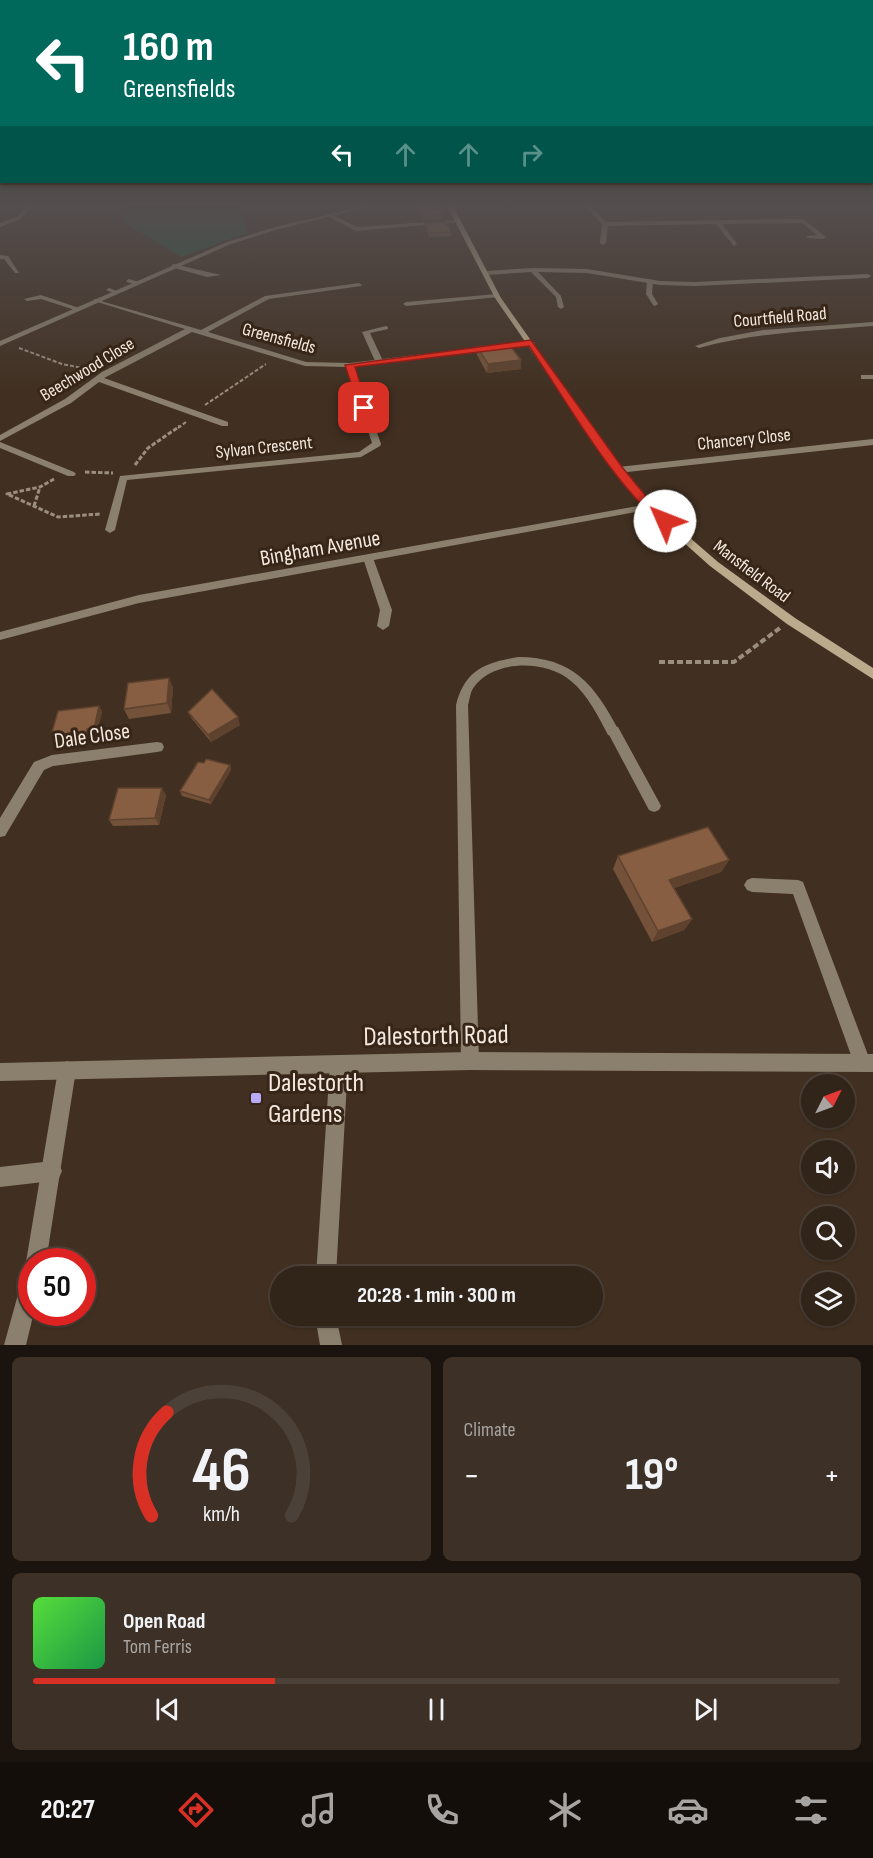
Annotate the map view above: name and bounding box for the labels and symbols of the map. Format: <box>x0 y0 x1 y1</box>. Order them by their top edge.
street label: Courtfield Road <box>733 303 827 332</box>
street label: Greensfields <box>240 319 318 358</box>
street label: Beechwood Close <box>36 333 138 406</box>
pin <box>338 382 389 433</box>
street label: Chancery Close <box>696 424 792 455</box>
street label: Sylvan Crescent <box>215 432 314 463</box>
position arrow <box>633 489 697 553</box>
street label: Bingham Avenue <box>258 525 382 572</box>
street label: Mansfield Road <box>709 536 794 607</box>
street label: Dale Close <box>53 718 132 755</box>
street label: Dalestorth Road <box>363 1019 509 1053</box>
place label: Dalestorth Gardens <box>268 1067 364 1130</box>
north arrow <box>801 1074 855 1128</box>
marker: Dalestorth Gardens <box>249 1091 263 1105</box>
speed limit sign: 50 <box>18 1248 96 1326</box>

